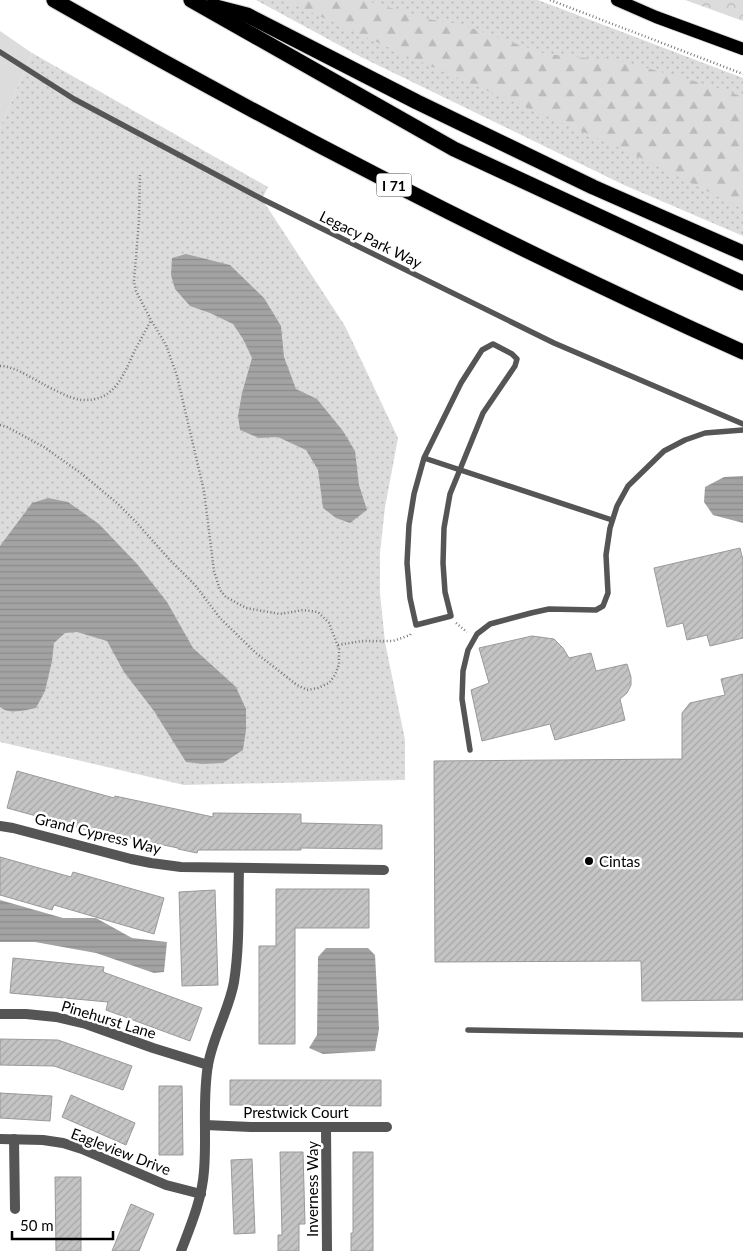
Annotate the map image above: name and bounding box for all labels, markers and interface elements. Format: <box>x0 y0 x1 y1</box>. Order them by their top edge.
road number: I 71 <box>376 174 412 196</box>
street label: Legacy Park Way <box>317 207 425 272</box>
street label: Grand Cypress Way <box>33 809 163 857</box>
place label: Cintas <box>599 852 640 870</box>
marker: Cintas <box>583 855 595 867</box>
street label: Pinehurst Lane <box>59 996 159 1042</box>
street label: Prestwick Court <box>243 1103 349 1121</box>
street label: Eagleview Drive <box>69 1124 173 1178</box>
street label: Inverness Way <box>303 1141 321 1237</box>
scale bar <box>12 1208 114 1240</box>
text: 50 m <box>20 1216 54 1234</box>

